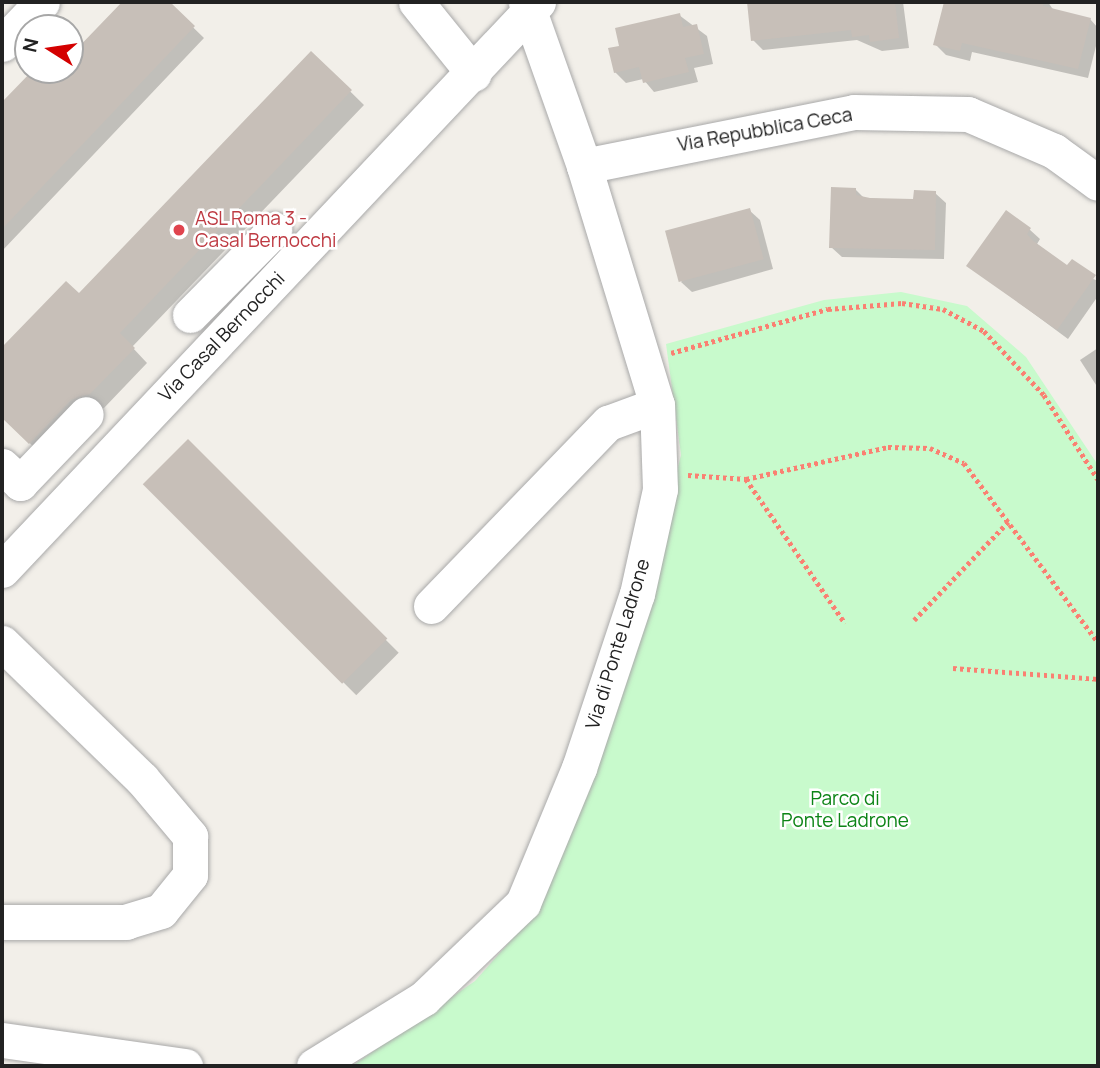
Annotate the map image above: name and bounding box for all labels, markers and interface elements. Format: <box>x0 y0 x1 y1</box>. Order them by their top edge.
north arrow <box>14 14 84 84</box>
text: N <box>16 36 45 54</box>
street label: Via Repubblica Ceca <box>676 103 854 157</box>
place label: ASL Roma 3 - Casal Bernocchi <box>195 208 336 252</box>
marker: ASL Roma 3 - Casal Bernocchi <box>169 220 189 240</box>
street label: Via Casal Bernocchi <box>154 267 290 407</box>
street label: Via di Ponte Ladrone <box>581 556 655 732</box>
park label: Parco di Ponte Ladrone <box>781 788 909 832</box>

